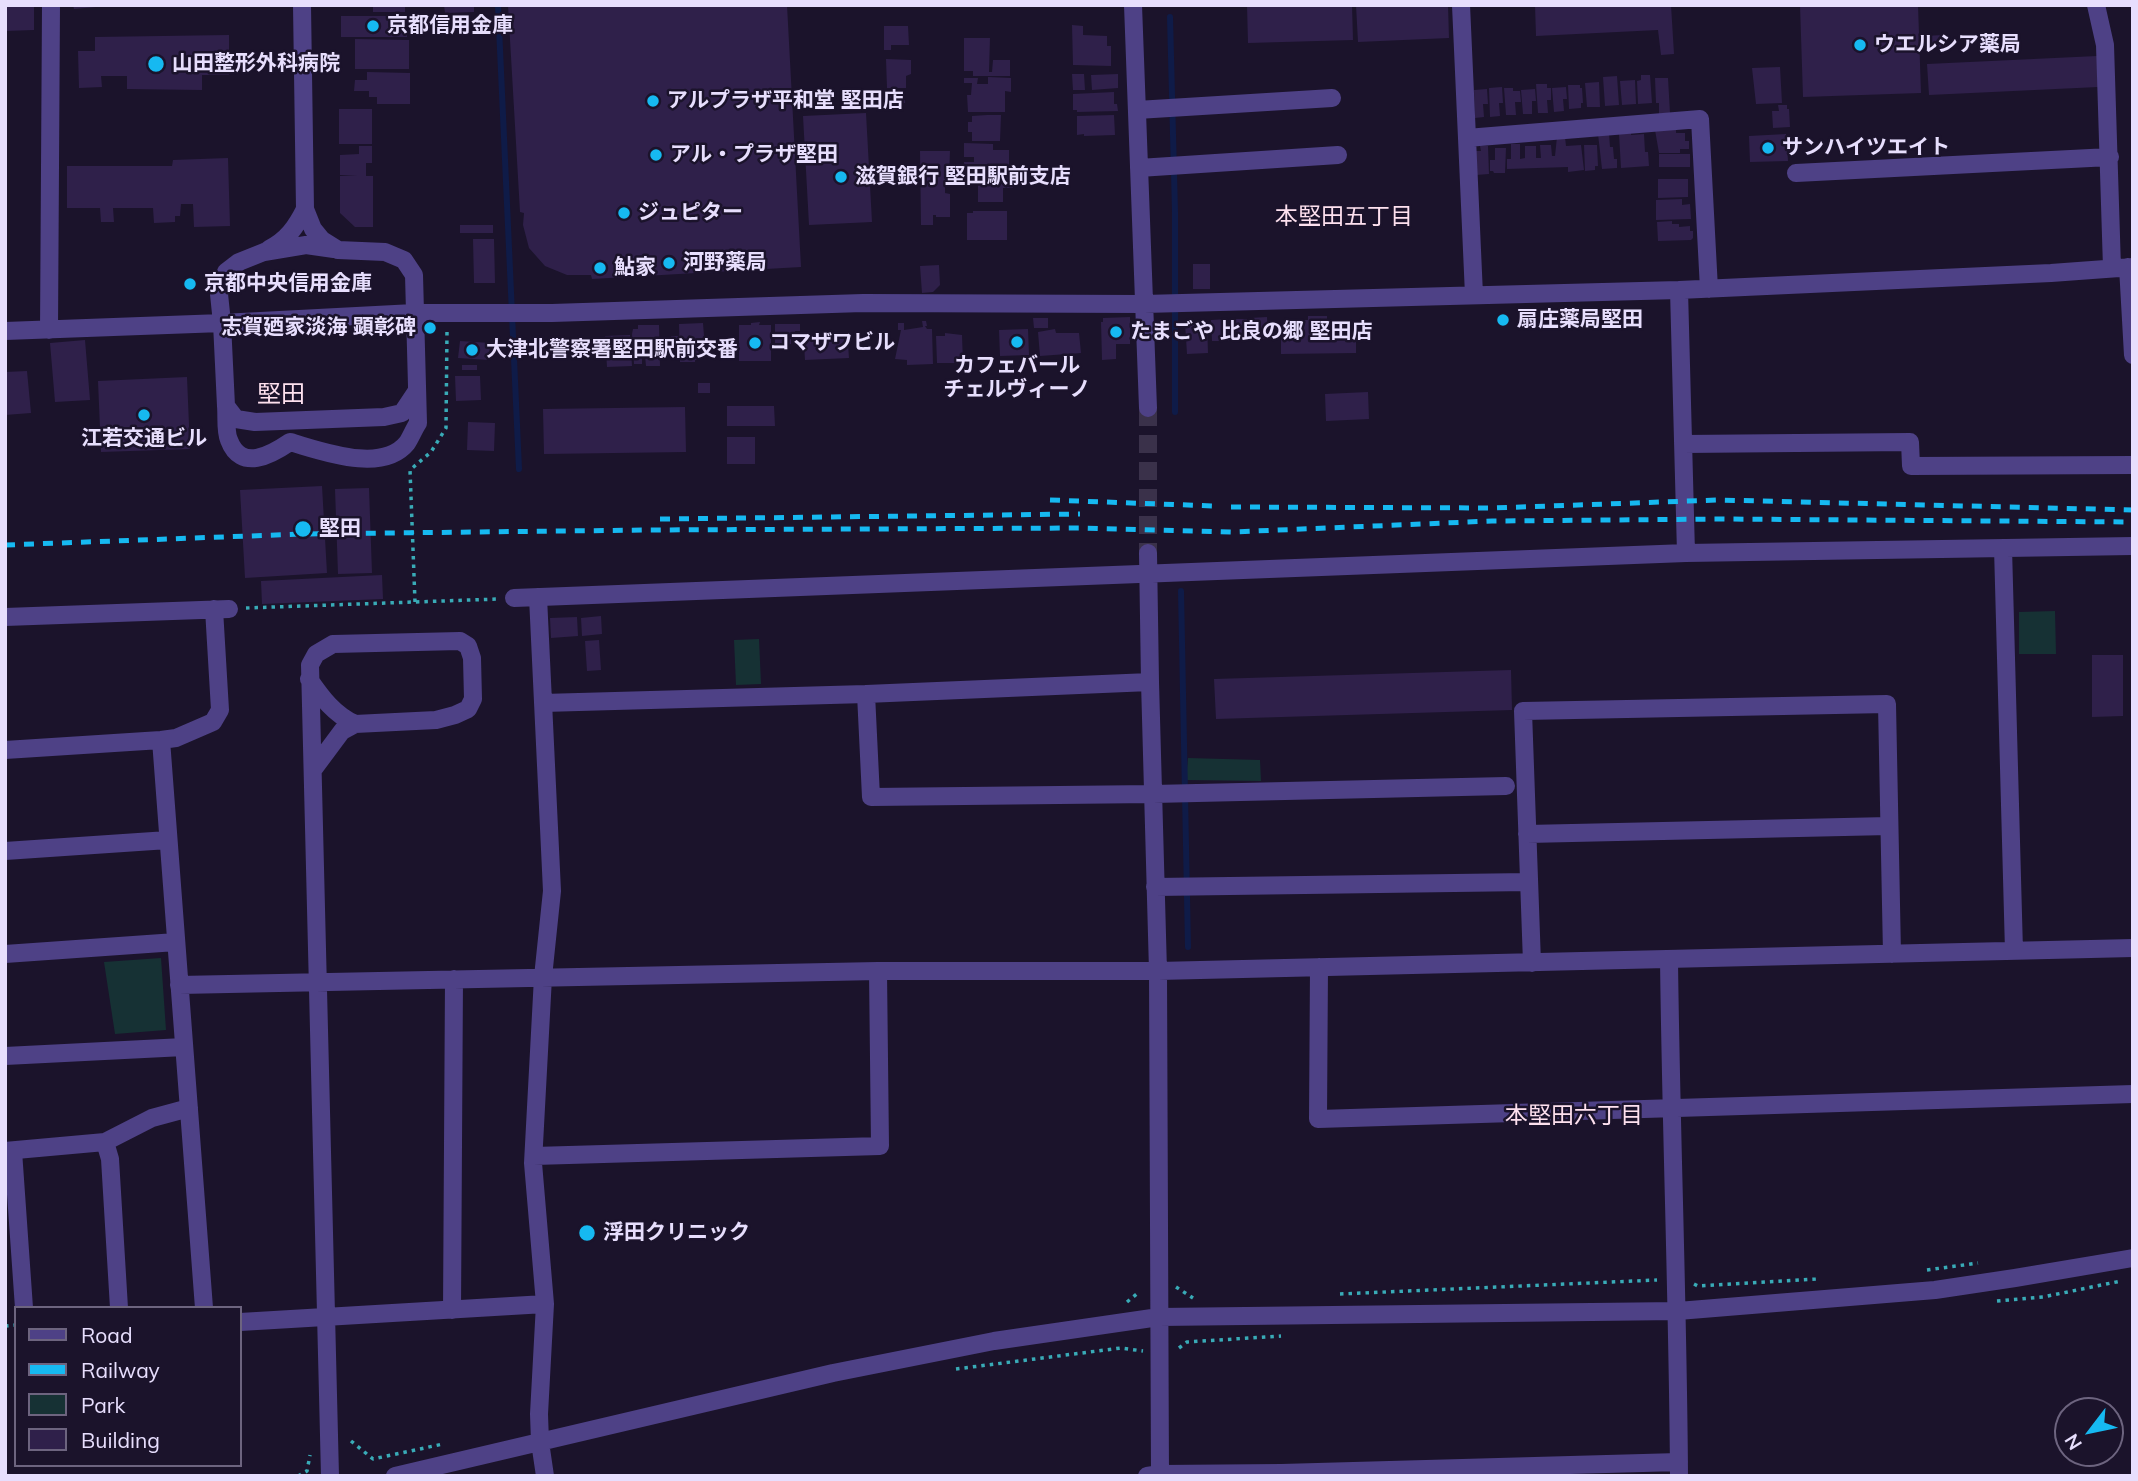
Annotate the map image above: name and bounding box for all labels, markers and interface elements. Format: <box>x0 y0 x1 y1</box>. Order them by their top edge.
place label: 京都信用金庫 <box>387 13 513 39</box>
marker: 京都信用金庫 <box>365 18 381 34</box>
place label: ウエルシア薬局 <box>1874 32 2021 58</box>
marker: ウエルシア薬局 <box>1852 37 1868 53</box>
place label: 山田整形外科病院 <box>172 51 340 77</box>
marker: 山田整形外科病院 <box>146 54 166 74</box>
place label: アルプラザ平和堂 堅田店 <box>667 88 904 114</box>
marker: アルプラザ平和堂 堅田店 <box>645 93 661 109</box>
place label: サンハイツエイト <box>1782 135 1950 161</box>
marker: サンハイツエイト <box>1760 140 1776 156</box>
place label: アル・プラザ堅田 <box>670 142 838 168</box>
marker: アル・プラザ堅田 <box>648 147 664 163</box>
place label: 滋賀銀行 堅田駅前支店 <box>855 164 1071 190</box>
marker: 滋賀銀行 堅田駅前支店 <box>833 169 849 185</box>
place label: ジュピター <box>638 200 743 226</box>
district label: 本堅田五丁目 <box>1275 203 1413 231</box>
marker: ジュピター <box>616 205 632 221</box>
place label: 河野薬局 <box>683 250 767 276</box>
place label: 鮎家 <box>614 255 656 281</box>
marker: 河野薬局 <box>661 255 677 271</box>
marker: 鮎家 <box>592 260 608 276</box>
place label: 京都中央信用金庫 <box>204 271 372 297</box>
marker: 京都中央信用金庫 <box>182 276 198 292</box>
place label: 扇庄薬局堅田 <box>1517 307 1643 333</box>
marker: 扇庄薬局堅田 <box>1495 312 1511 328</box>
place label: 志賀廼家淡海 顕彰碑 <box>221 315 416 341</box>
place label: たまごや 比良の郷 堅田店 <box>1130 319 1373 345</box>
marker: 志賀廼家淡海 顕彰碑 <box>422 320 438 336</box>
marker: たまごや 比良の郷 堅田店 <box>1108 324 1124 340</box>
place label: コマザワビル <box>769 330 895 356</box>
marker: カフェバール チェルヴィーノ <box>1009 334 1025 350</box>
marker: コマザワビル <box>747 335 763 351</box>
place label: 大津北警察署堅田駅前交番 <box>486 337 738 363</box>
marker: 大津北警察署堅田駅前交番 <box>464 342 480 358</box>
place label: カフェバール チェルヴィーノ <box>944 353 1090 403</box>
district label: 堅田 <box>257 381 305 409</box>
marker: 江若交通ビル <box>136 407 152 423</box>
place label: 江若交通ビル <box>81 426 207 452</box>
place label: 堅田 <box>319 516 361 542</box>
marker: 堅田 <box>293 519 313 539</box>
district label: 本堅田六丁目 <box>1505 1102 1643 1130</box>
place label: 浮田クリニック <box>603 1220 750 1246</box>
marker: 浮田クリニック <box>577 1223 597 1243</box>
legend <box>14 1306 242 1467</box>
text: Road <box>81 1322 132 1348</box>
text: Railway <box>81 1357 160 1383</box>
text: Park <box>81 1392 125 1418</box>
north arrow <box>2054 1397 2124 1467</box>
text: Building <box>81 1427 160 1453</box>
text: N <box>2059 1430 2087 1455</box>

